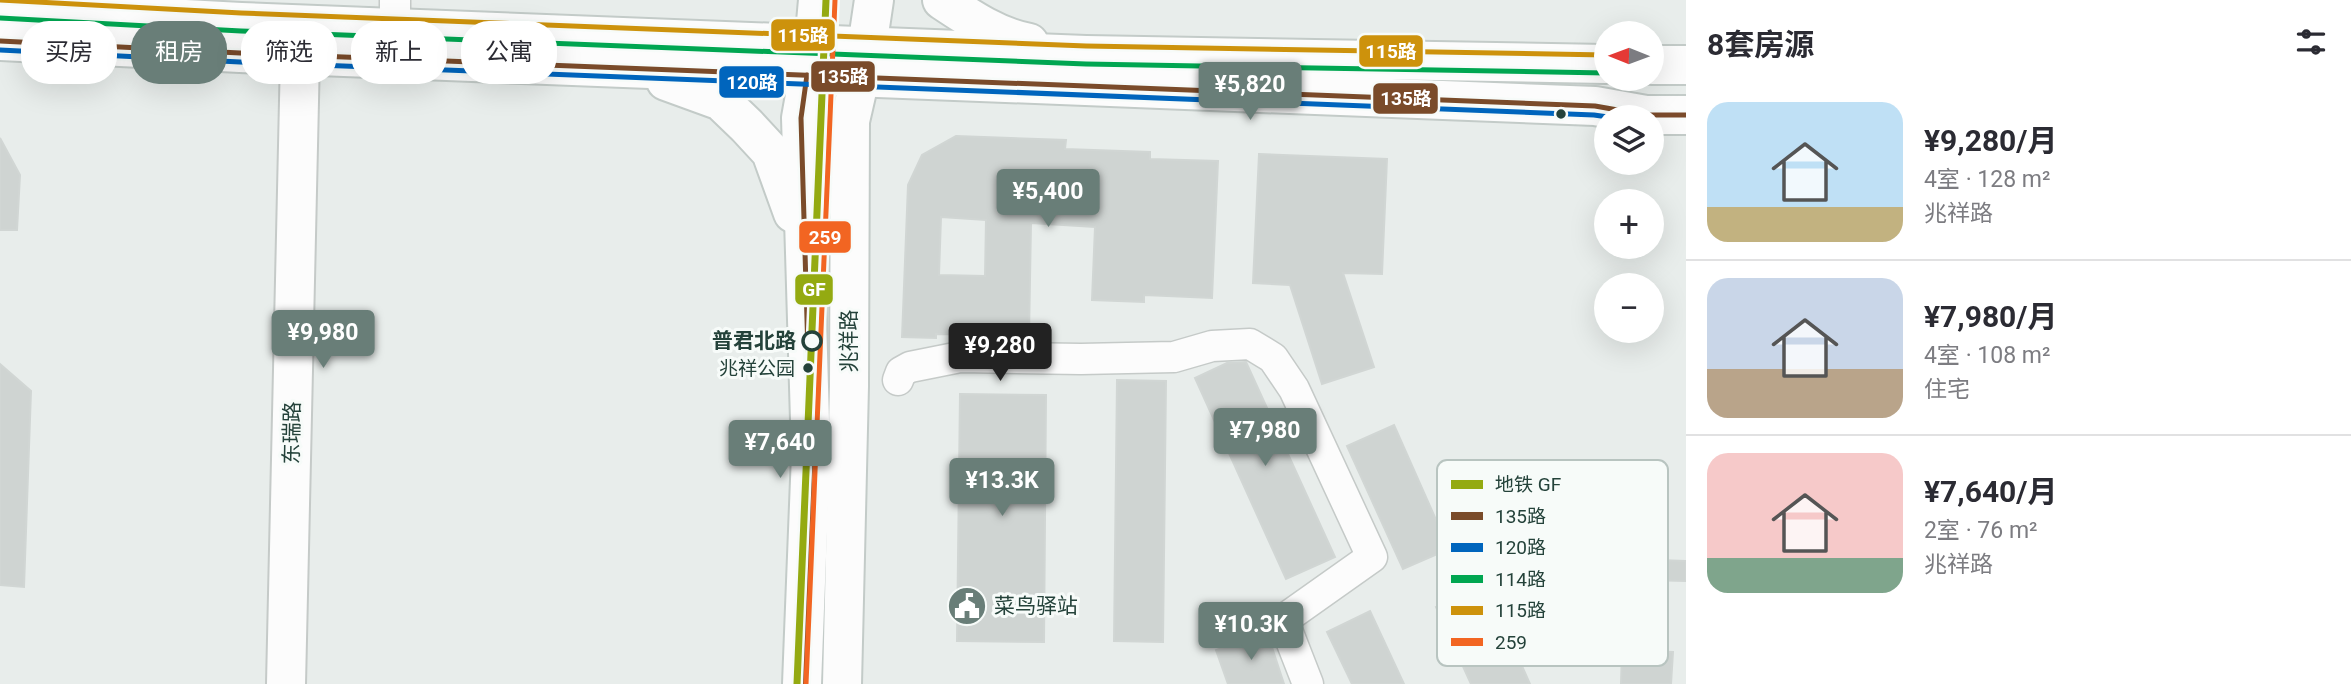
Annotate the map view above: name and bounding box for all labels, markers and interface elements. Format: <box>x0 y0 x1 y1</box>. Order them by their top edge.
line badge: 115路 <box>770 18 836 52</box>
chip: 买房 <box>21 21 117 84</box>
chip: 租房 <box>131 21 227 84</box>
chip: 筛选 <box>241 21 337 84</box>
chip: 新上 <box>351 21 447 84</box>
chip: 公寓 <box>461 21 557 84</box>
north arrow <box>1594 21 1664 91</box>
map controls <box>1594 21 1664 343</box>
icon: filters <box>2292 23 2330 61</box>
text: 115路 <box>777 24 829 47</box>
text: 8套房源 <box>1707 27 1814 62</box>
line badge: 115路 <box>1358 34 1424 68</box>
text: 115路 <box>1365 40 1417 63</box>
line badge: 135路 <box>810 60 876 93</box>
pin: ¥5,820 <box>1193 62 1307 122</box>
line badge: 120路 <box>718 65 785 99</box>
text: 135路 <box>817 65 869 88</box>
text: 120路 <box>726 71 778 94</box>
text: ¥5,820 <box>1215 71 1285 98</box>
line badge: 135路 <box>1372 82 1439 115</box>
text: 135路 <box>1380 87 1432 110</box>
button: layers <box>1594 105 1664 175</box>
unlabelled marker <box>1554 107 1568 121</box>
text: ¥9,280/月 <box>1924 123 2057 158</box>
icon: home <box>1763 130 1847 214</box>
text: 4室 · 128 m² <box>1924 166 2050 193</box>
pin: ¥5,400 <box>991 170 1105 229</box>
text: ¥5,400 <box>1013 178 1083 205</box>
button: + <box>1594 189 1664 259</box>
text: 兆祥路 <box>1924 200 1993 227</box>
line badge: 259 <box>798 220 852 254</box>
text: 259 <box>809 226 841 249</box>
line badge: GF <box>794 273 834 306</box>
button: − <box>1594 273 1664 343</box>
text: GF <box>802 278 826 301</box>
text: ¥7,980/月 <box>1924 299 2057 334</box>
icon: home <box>1763 306 1847 390</box>
pin: ¥9,980 <box>266 310 380 370</box>
street label: 兆祥路 <box>837 310 861 373</box>
text: ¥9,980 <box>288 319 358 346</box>
pin: ¥9,280 <box>943 324 1057 383</box>
place label: 普君北路 <box>712 329 796 353</box>
marker: 普君北路 <box>802 331 822 351</box>
text: ¥9,280 <box>965 332 1035 359</box>
text: 4室 · 108 m² <box>1924 342 2050 369</box>
place label: 兆祥公园 <box>719 357 795 380</box>
marker: 兆祥公园 <box>801 361 815 375</box>
text: 住宅 <box>1924 376 1970 403</box>
street label: 东瑞路 <box>279 401 305 465</box>
pin: ¥7,980 <box>1208 408 1322 468</box>
text: ¥7,980 <box>1230 417 1300 444</box>
pin: ¥7,640 <box>723 420 837 480</box>
text: ¥7,640 <box>745 429 815 456</box>
pin: ¥13.3K <box>945 458 1059 518</box>
legend <box>1437 460 1668 666</box>
text: ¥13.3K <box>965 467 1039 494</box>
text: 地铁 GF <box>1495 473 1561 496</box>
text: ¥7,640/月 <box>1924 474 2057 509</box>
icon: home <box>1763 481 1847 565</box>
text: 135路 <box>1495 505 1546 528</box>
text: 2室 · 76 m² <box>1924 517 2038 544</box>
text: 120路 <box>1495 536 1546 559</box>
text: 兆祥路 <box>1924 551 1993 578</box>
text: 114路 <box>1495 568 1546 591</box>
public building icon: 菜鸟驿站 <box>946 585 988 627</box>
place label: 菜鸟驿站 <box>994 594 1078 618</box>
text: 115路 <box>1495 599 1546 622</box>
pin: ¥10.3K <box>1194 602 1308 662</box>
text: ¥10.3K <box>1214 611 1288 638</box>
text: 259 <box>1495 631 1527 654</box>

